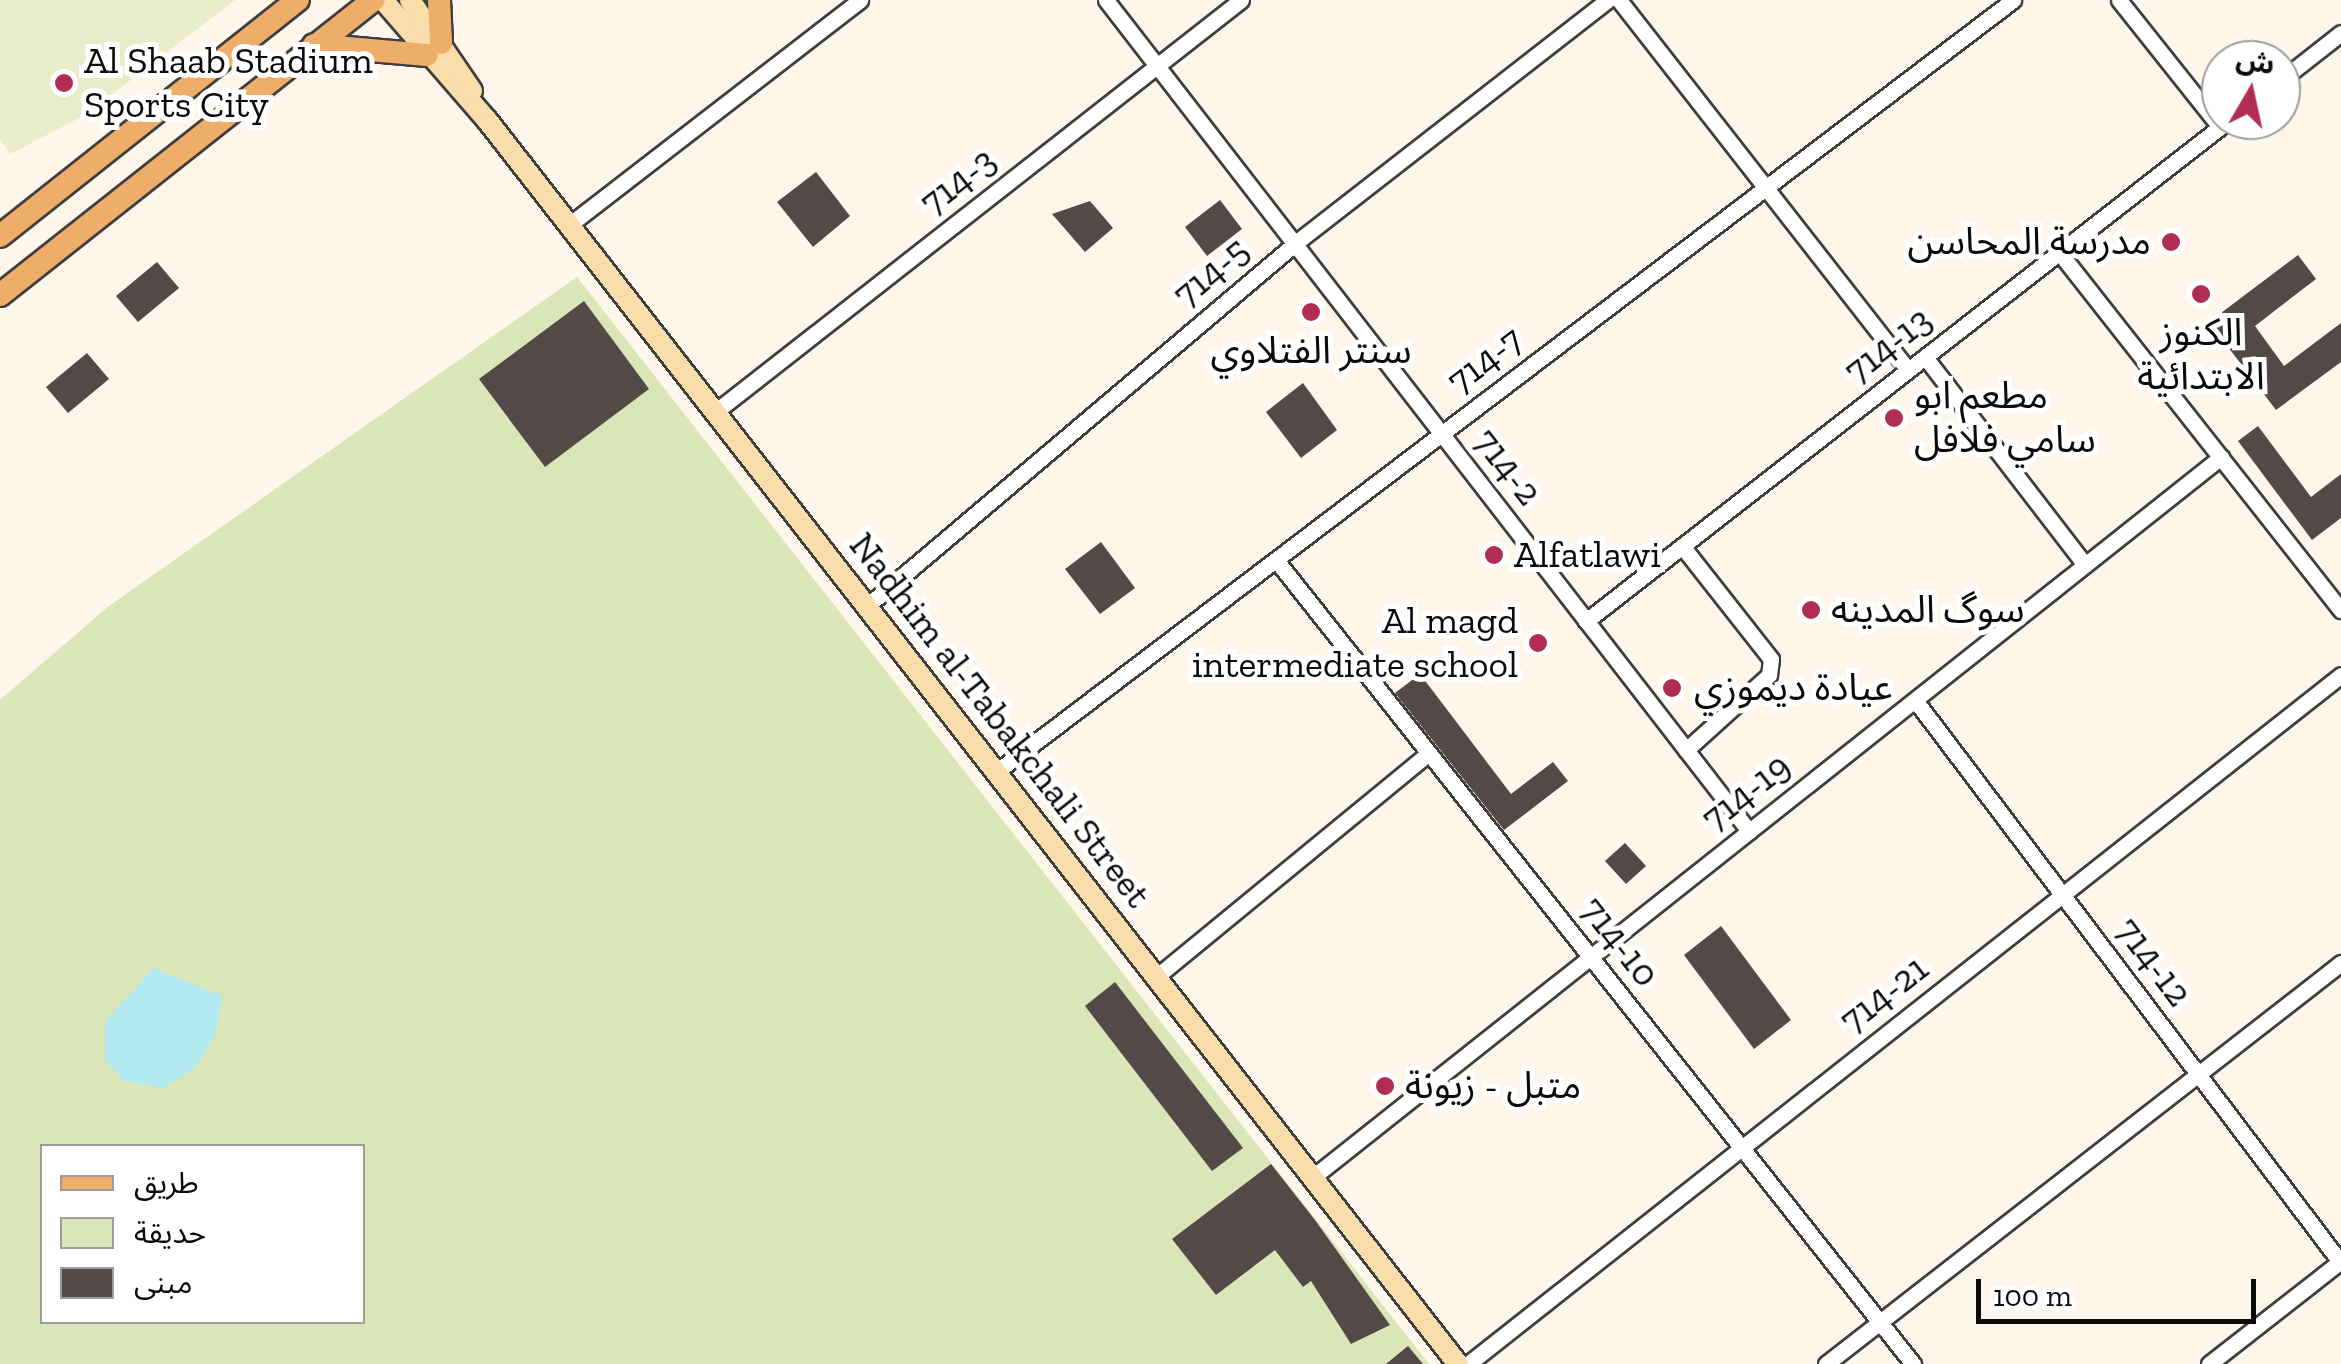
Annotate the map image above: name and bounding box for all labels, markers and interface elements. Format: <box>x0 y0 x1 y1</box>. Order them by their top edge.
place label: Al Shaab Stadium Sports City <box>84 38 373 127</box>
north arrow <box>2201 40 2301 140</box>
text: ش <box>2234 43 2277 81</box>
marker: Al Shaab Stadium Sports City <box>53 72 75 94</box>
street label: 714-3 <box>911 137 1005 225</box>
place label: مدرسة المحاسن <box>1907 219 2151 265</box>
street label: 714-5 <box>1164 227 1258 317</box>
marker: مدرسة المحاسن <box>2160 231 2182 253</box>
marker: الكنوز الابتدائية <box>2190 283 2212 305</box>
street label: 714-13 <box>1835 297 1941 393</box>
marker: سنتر الفتلاوي <box>1300 301 1322 323</box>
place label: الكنوز الابتدائية <box>2137 310 2265 399</box>
street label: 714-7 <box>1438 317 1532 403</box>
place label: سنتر الفتلاوي <box>1210 328 1412 374</box>
place label: مطعم ابو سامي فلافل <box>1914 373 2096 462</box>
marker: مطعم ابو سامي فلافل <box>1883 407 1905 429</box>
street label: 714-2 <box>1464 420 1552 514</box>
street label: Nadhim al-Tabakchali Street <box>839 523 1161 917</box>
place label: Alfatlawi <box>1514 532 1661 578</box>
marker: Alfatlawi <box>1483 544 1505 566</box>
place label: سوگ المدينه <box>1831 587 2025 633</box>
place label: Al magd intermediate school <box>1192 598 1518 688</box>
marker: سوگ المدينه <box>1800 599 1822 621</box>
marker: Al magd intermediate school <box>1527 632 1549 654</box>
place label: عيادة ديموزي <box>1694 665 1893 711</box>
marker: عيادة ديموزي <box>1659 675 1685 701</box>
street label: 714-19 <box>1693 743 1799 841</box>
street label: 714-10 <box>1571 888 1669 996</box>
street label: 714-12 <box>2106 909 2202 1015</box>
street label: 714-21 <box>1831 945 1937 1043</box>
place label: متبل - زيونة <box>1405 1063 1581 1109</box>
marker: متبل - زيونة <box>1374 1075 1396 1097</box>
legend <box>40 1144 365 1324</box>
text: طريق <box>134 1165 199 1201</box>
text: حديقة <box>134 1215 206 1251</box>
scale bar <box>1981 1259 2261 1321</box>
text: مبنى <box>134 1265 192 1301</box>
text: 100 m <box>1993 1278 2072 1314</box>

